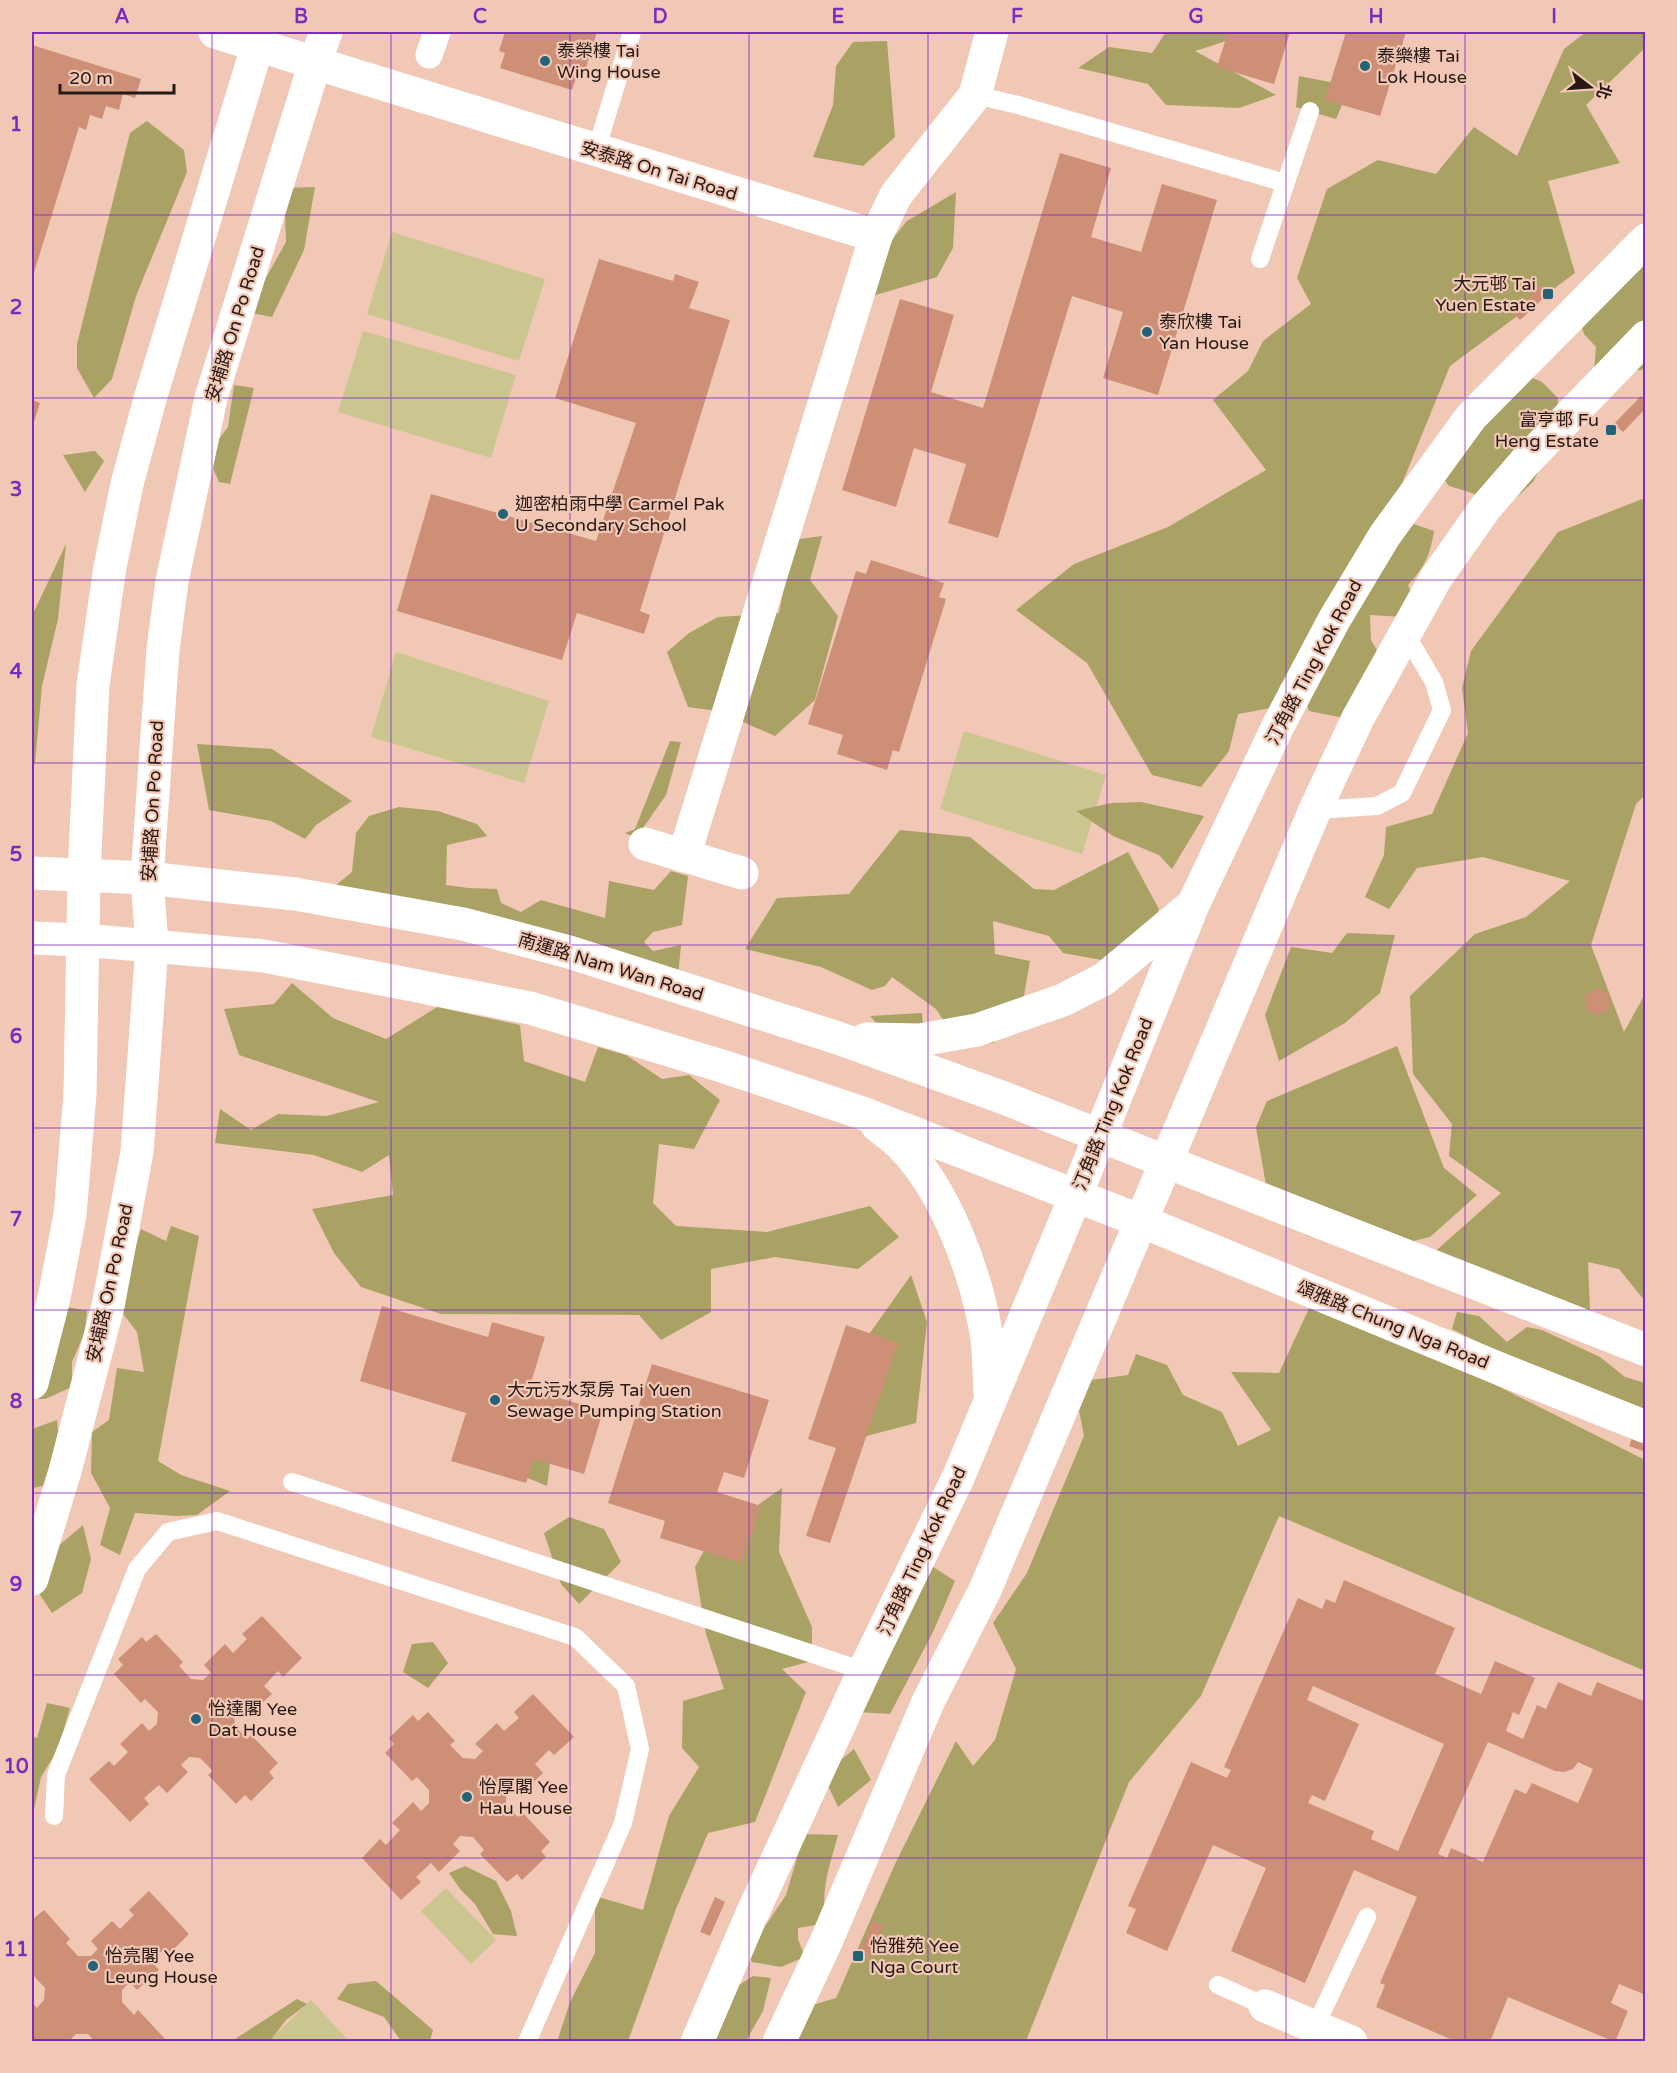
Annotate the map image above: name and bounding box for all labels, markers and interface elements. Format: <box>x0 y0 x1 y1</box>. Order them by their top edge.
text: A <box>115 5 130 29</box>
text: B <box>294 5 308 29</box>
text: C <box>473 5 487 29</box>
text: D <box>652 5 668 29</box>
text: E <box>832 5 845 29</box>
text: F <box>1011 5 1023 29</box>
text: G <box>1188 5 1204 29</box>
text: H <box>1368 5 1384 29</box>
text: I <box>1551 5 1557 29</box>
place label: 泰榮樓 Tai Wing House <box>557 40 661 83</box>
place label: 泰樂樓 Tai Lok House <box>1377 45 1467 88</box>
marker: 泰榮樓 Tai Wing House <box>538 54 552 68</box>
scale bar <box>60 57 174 95</box>
north arrow <box>1560 57 1620 117</box>
marker: 泰樂樓 Tai Lok House <box>1358 59 1372 73</box>
text: 20 m <box>69 67 113 89</box>
text: 北 <box>1591 81 1615 102</box>
text: 1 <box>10 113 22 137</box>
street label: 安泰路 On Tai Road <box>578 137 740 205</box>
street label: 安埔路 On Po Road <box>201 244 269 404</box>
place label: 大元邨 Tai Yuen Estate <box>1435 273 1536 316</box>
marker: 大元邨 Tai Yuen Estate <box>1541 287 1555 301</box>
text: 2 <box>10 296 22 320</box>
place label: 泰欣樓 Tai Yan House <box>1159 311 1249 354</box>
marker: 泰欣樓 Tai Yan House <box>1140 325 1154 339</box>
place label: 富亨邨 Fu Heng Estate <box>1495 409 1599 452</box>
marker: 富亨邨 Fu Heng Estate <box>1604 423 1618 437</box>
text: 3 <box>10 478 22 502</box>
place label: 迦密柏雨中學 Carmel Pak U Secondary School <box>515 493 725 536</box>
marker: 迦密柏雨中學 Carmel Pak U Secondary School <box>496 507 510 521</box>
street label: 汀角路 Ting Kok Road <box>1261 576 1367 748</box>
text: 4 <box>10 660 23 684</box>
street label: 安埔路 On Po Road <box>138 720 168 882</box>
text: 5 <box>10 843 22 867</box>
street label: 南運路 Nam Wan Road <box>516 928 706 1006</box>
street label: 汀角路 Ting Kok Road <box>1068 1015 1158 1193</box>
text: 6 <box>10 1025 22 1049</box>
street label: 安埔路 On Po Road <box>82 1202 138 1364</box>
text: 7 <box>10 1208 22 1232</box>
street label: 頌雅路 Chung Nga Road <box>1294 1276 1492 1374</box>
place label: 大元污水泵房 Tai Yuen Sewage Pumping Station <box>507 1379 722 1422</box>
text: 8 <box>10 1390 22 1414</box>
marker: 大元污水泵房 Tai Yuen Sewage Pumping Station <box>488 1393 502 1407</box>
street label: 汀角路 Ting Kok Road <box>873 1463 971 1639</box>
text: 9 <box>10 1573 22 1597</box>
place label: 怡達閣 Yee Dat House <box>208 1698 297 1741</box>
marker: 怡達閣 Yee Dat House <box>189 1712 203 1726</box>
text: 10 <box>3 1755 29 1779</box>
place label: 怡厚閣 Yee Hau House <box>479 1776 572 1819</box>
marker: 怡厚閣 Yee Hau House <box>460 1790 474 1804</box>
place label: 怡雅苑 Yee Nga Court <box>870 1935 959 1978</box>
text: 11 <box>3 1938 29 1962</box>
place label: 怡亮閣 Yee Leung House <box>105 1945 218 1988</box>
marker: 怡雅苑 Yee Nga Court <box>851 1949 865 1963</box>
marker: 怡亮閣 Yee Leung House <box>86 1959 100 1973</box>

